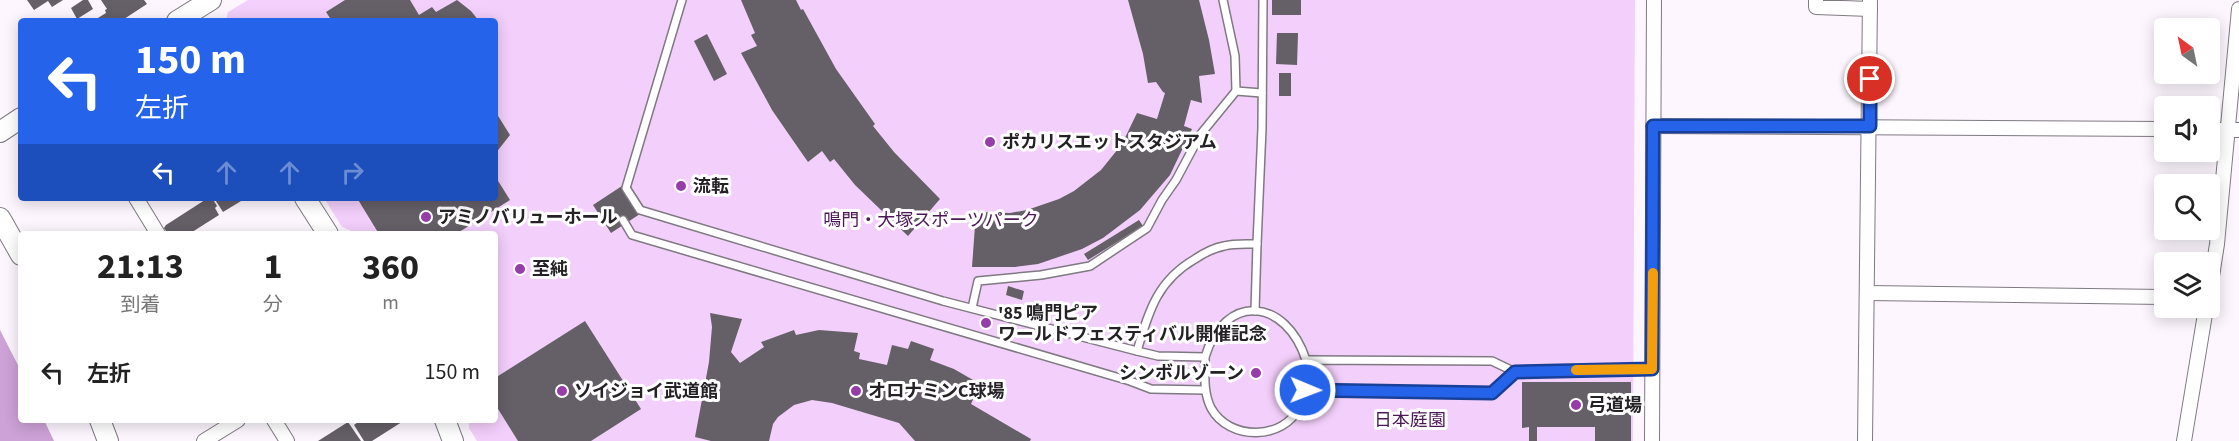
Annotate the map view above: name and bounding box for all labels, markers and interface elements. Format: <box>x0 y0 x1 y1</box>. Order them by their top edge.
north arrow <box>2154 18 2220 84</box>
map controls <box>2154 18 2220 318</box>
text: 150 m <box>135 30 246 90</box>
icon: left <box>36 42 114 120</box>
pin <box>1844 53 1895 104</box>
icon: arrive <box>1853 62 1886 95</box>
text: 左折 <box>135 89 189 128</box>
button: sound <box>2154 96 2220 162</box>
place label: ポカリスエットスタジアム <box>1002 130 1217 155</box>
marker: ポカリスエットスタジアム <box>983 135 997 149</box>
icon: left <box>147 156 180 189</box>
icon: ahead <box>210 156 243 189</box>
icon: ahead <box>273 156 306 189</box>
icon: right <box>336 156 369 189</box>
place label: 流転 <box>693 174 729 199</box>
button: search <box>2154 174 2220 240</box>
marker: 流転 <box>674 179 688 193</box>
place label: アミノバリューホール <box>438 205 618 230</box>
park label: 鳴門・大塚スポーツパーク <box>823 208 1039 233</box>
marker: アミノバリューホール <box>419 210 433 224</box>
text: 21:13 <box>97 241 184 292</box>
text: 1 <box>263 241 282 292</box>
text: 360 <box>362 242 419 293</box>
button: layers <box>2154 252 2220 318</box>
place label: 至純 <box>532 257 568 282</box>
marker: 至純 <box>513 262 527 276</box>
text: m <box>382 289 399 317</box>
text: 到着 <box>120 291 160 319</box>
text: 分 <box>263 291 283 319</box>
place label: '85 鳴門ピア ワールドフェスティバル開催記念 <box>998 301 1267 347</box>
marker: '85 鳴門ピア ワールドフェスティバル開催記念 <box>979 316 993 330</box>
icon: left <box>36 356 69 389</box>
text: 150 m <box>425 356 480 388</box>
text: 左折 <box>87 358 131 390</box>
position arrow <box>1273 358 1337 422</box>
place label: シンボルゾーン <box>1119 361 1244 386</box>
marker: シンボルゾーン <box>1249 366 1263 380</box>
place label: ソイジョイ武道館 <box>574 379 718 404</box>
place label: オロナミンC球場 <box>868 379 1004 404</box>
marker: ソイジョイ武道館 <box>555 384 569 398</box>
marker: オロナミンC球場 <box>849 384 863 398</box>
place label: 弓道場 <box>1588 393 1642 418</box>
marker: 弓道場 <box>1569 398 1583 412</box>
park label: 日本庭園 <box>1374 408 1446 433</box>

